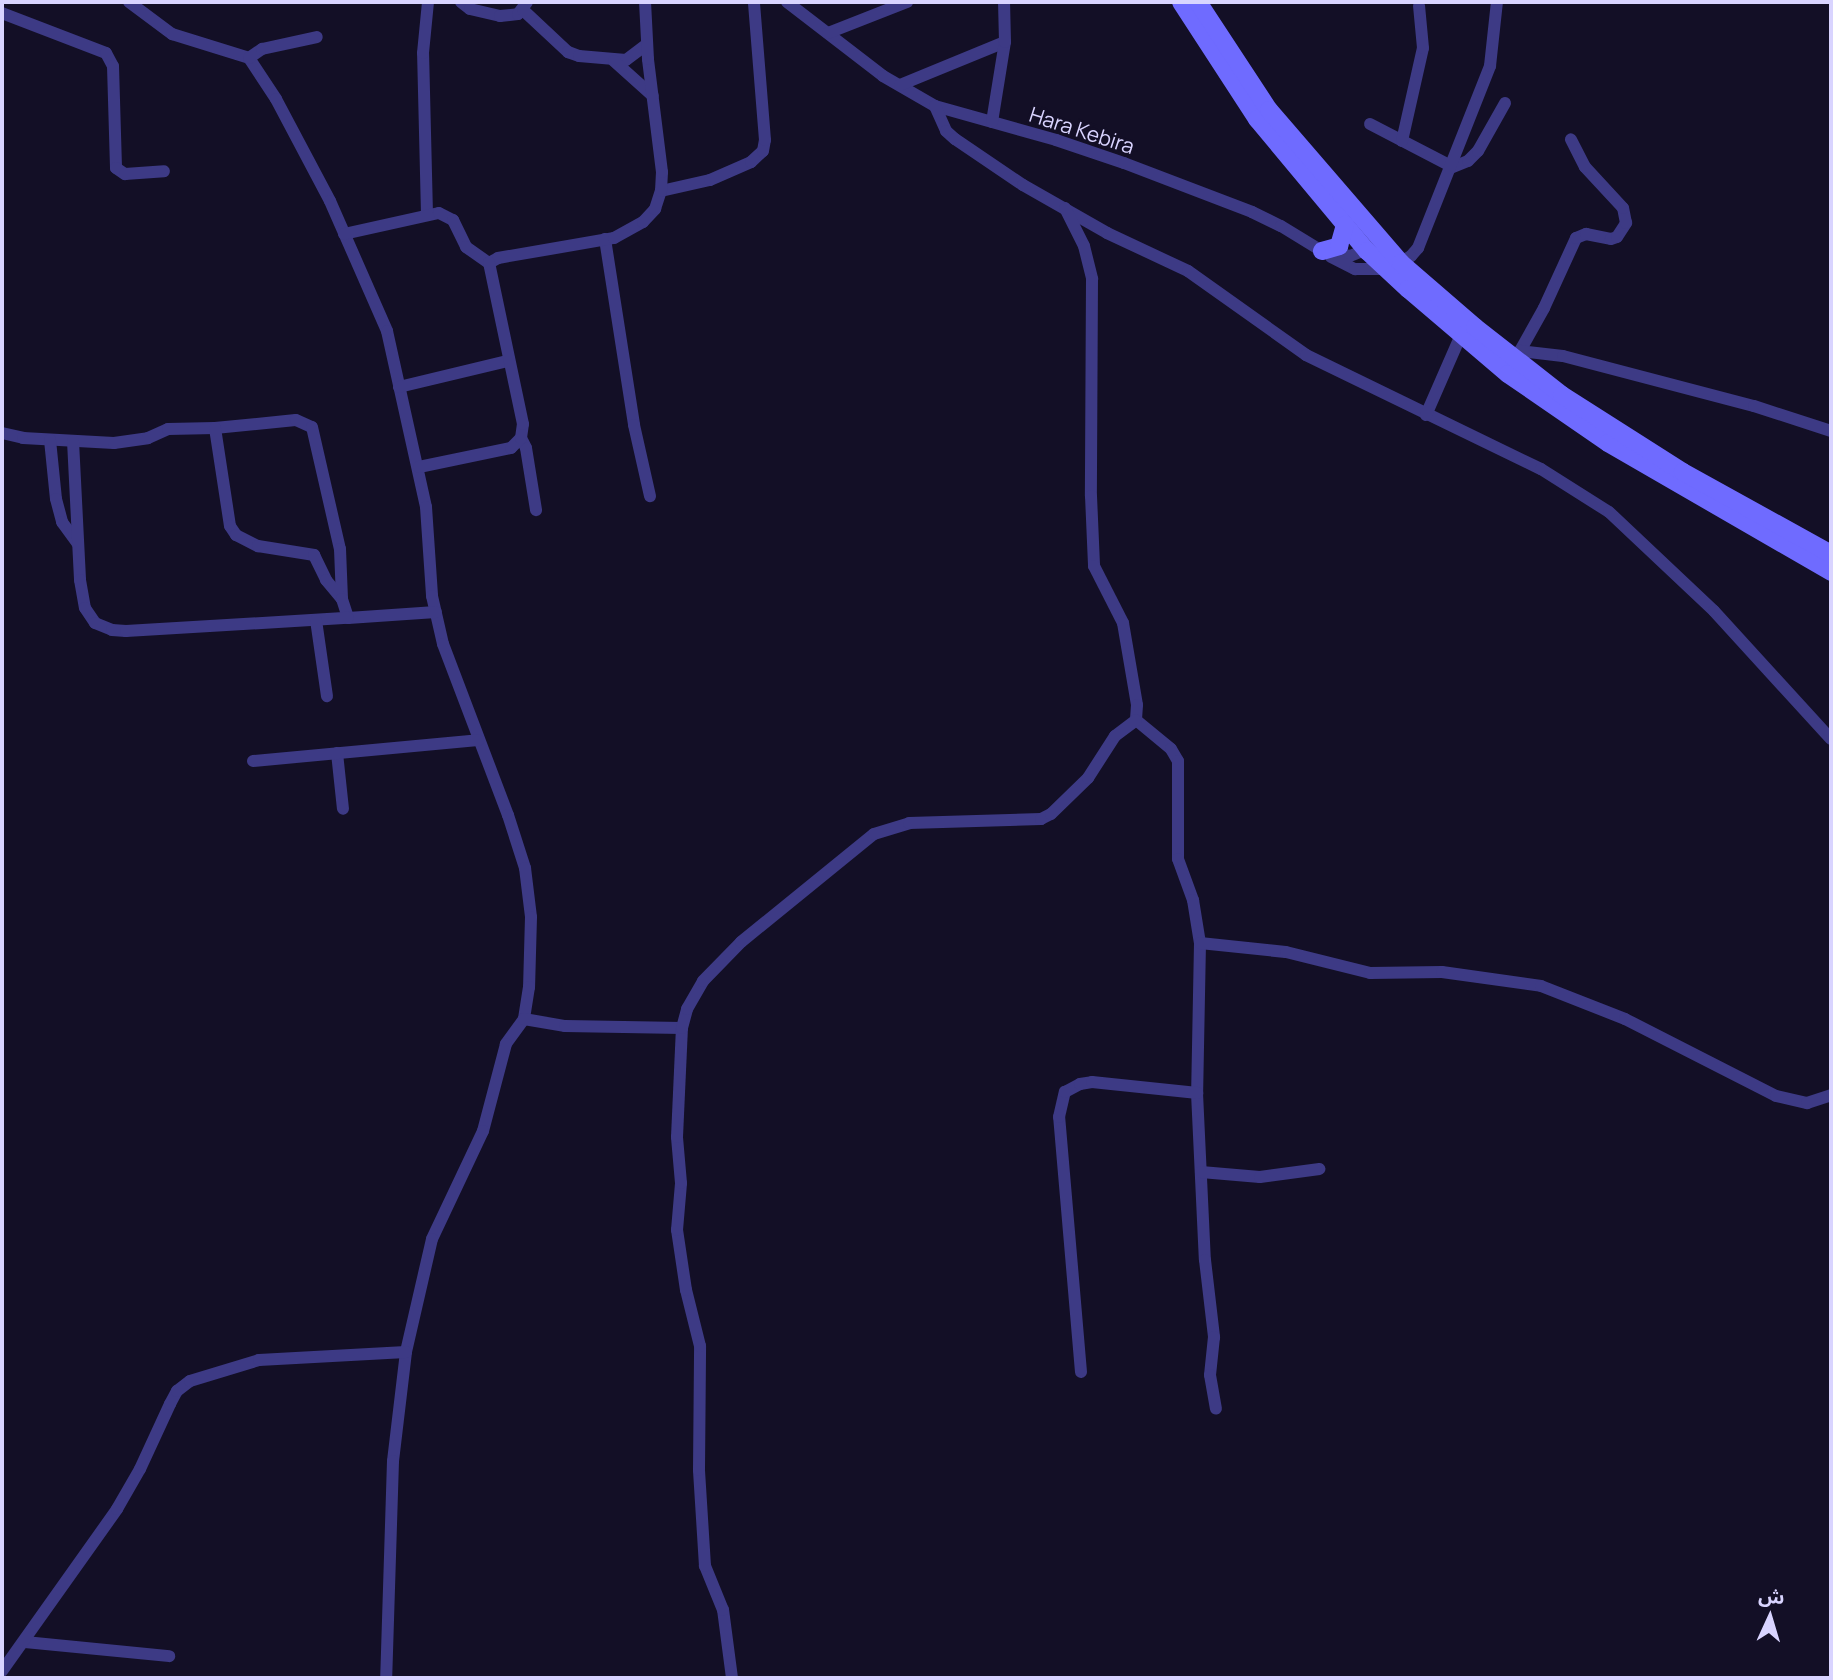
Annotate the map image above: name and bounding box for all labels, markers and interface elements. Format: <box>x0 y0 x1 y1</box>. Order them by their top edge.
street label: Hara Kebira <box>1026 101 1138 159</box>
north arrow <box>1735 1582 1805 1652</box>
text: ش <box>1758 1582 1785 1610</box>

